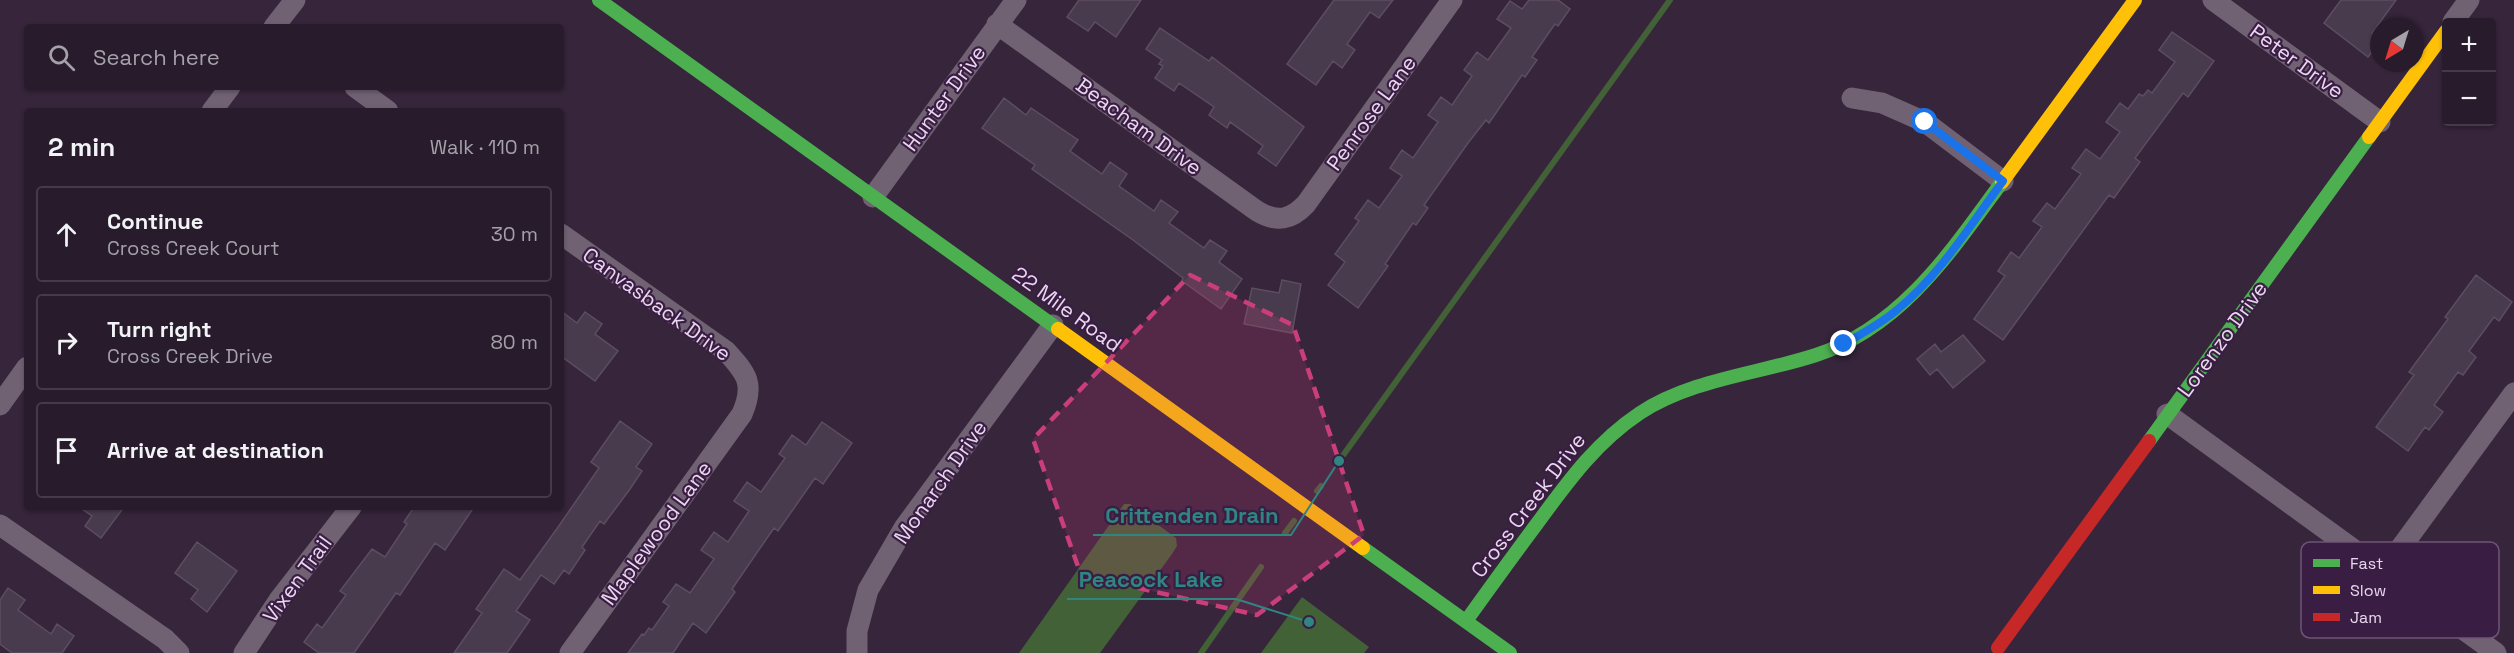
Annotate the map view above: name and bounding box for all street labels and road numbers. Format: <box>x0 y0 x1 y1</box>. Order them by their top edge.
street label: Peter Drive <box>2245 18 2349 104</box>
street label: Hunter Drive <box>896 40 992 156</box>
street label: Penrose Lane <box>1320 50 1422 176</box>
street label: Beacham Drive <box>1071 71 1207 181</box>
street label: Canvasback Drive <box>577 241 737 367</box>
street label: 22 Mile Road <box>1007 260 1127 358</box>
street label: Lorenzo Drive <box>2171 276 2273 402</box>
street label: Monarch Drive <box>887 415 993 549</box>
street label: Cross Creek Drive <box>1465 427 1591 583</box>
street label: Maplewood Lane <box>595 456 717 610</box>
street label: Vixen Trail <box>256 530 338 628</box>

